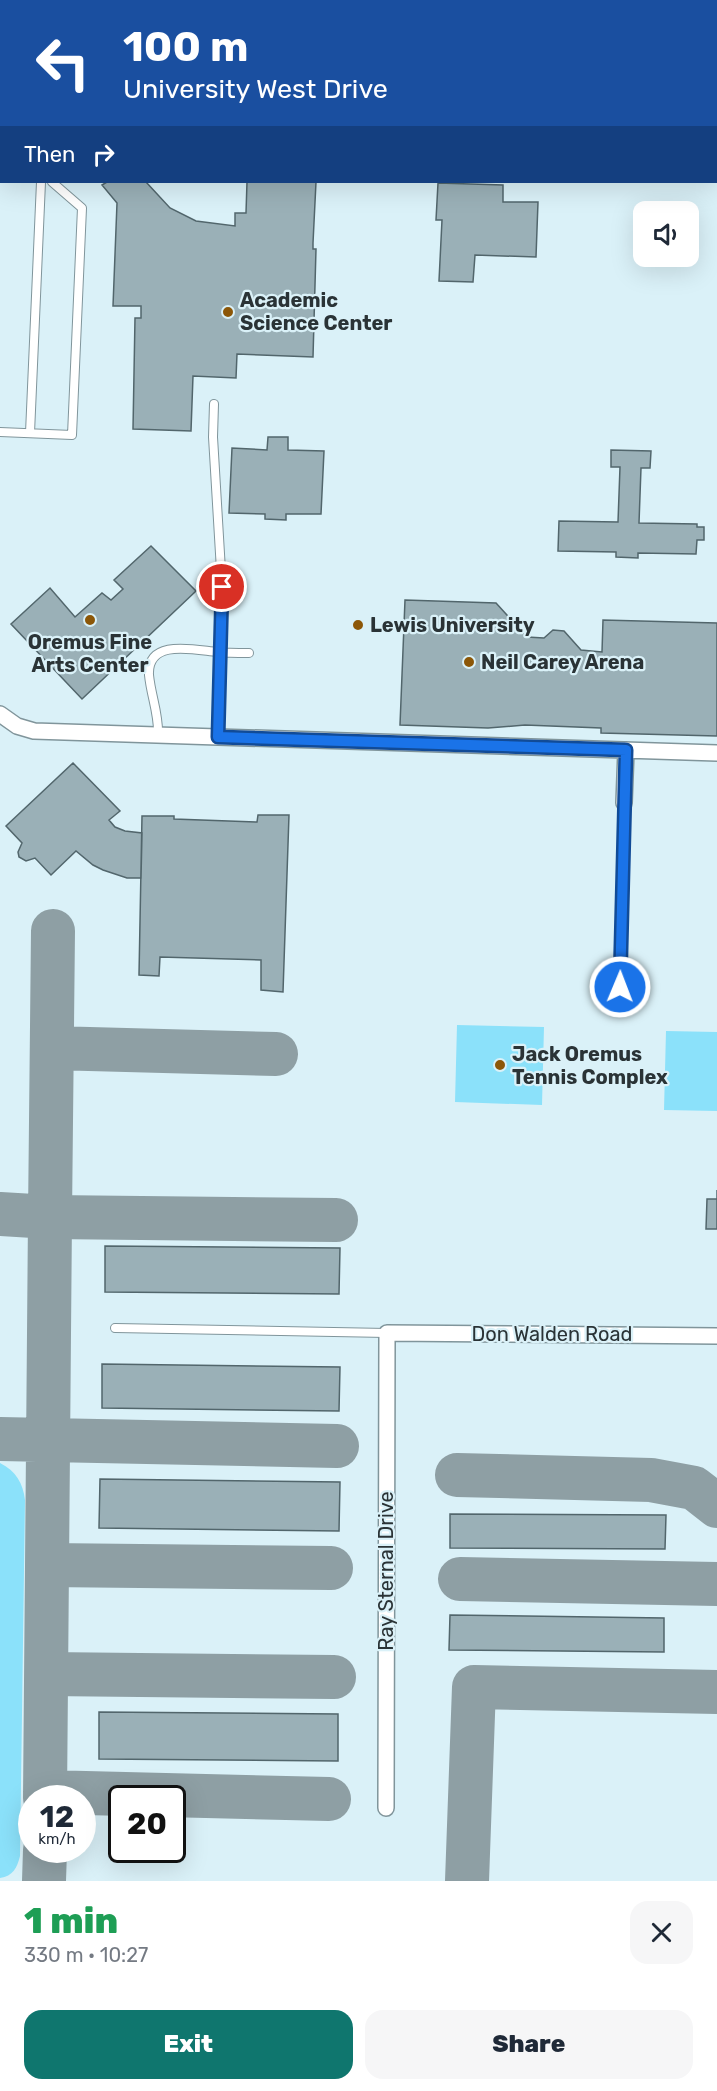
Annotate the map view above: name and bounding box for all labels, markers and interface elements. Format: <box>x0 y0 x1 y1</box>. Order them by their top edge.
text: 100 m <box>123 22 248 72</box>
icon: left <box>24 24 102 102</box>
text: University West Drive <box>123 73 388 105</box>
icon: right <box>87 138 120 171</box>
text: Then <box>24 141 75 168</box>
map controls <box>633 201 699 267</box>
button: sound <box>633 201 699 267</box>
place label: Academic Science Center <box>240 288 392 335</box>
marker: Academic Science Center <box>221 305 235 319</box>
pin <box>196 561 247 612</box>
icon: arrive <box>205 570 238 603</box>
marker: Oremus Fine Arts Center <box>83 613 97 627</box>
place label: Lewis University <box>370 613 535 637</box>
marker: Lewis University <box>351 618 365 632</box>
place label: Oremus Fine Arts Center <box>28 630 152 677</box>
place label: Neil Carey Arena <box>481 650 644 674</box>
marker: Neil Carey Arena <box>462 655 476 669</box>
position arrow <box>588 955 652 1019</box>
place label: Jack Oremus Tennis Complex <box>512 1042 668 1089</box>
marker: Jack Oremus Tennis Complex <box>493 1058 507 1072</box>
street label: Don Walden Road <box>472 1322 632 1346</box>
street label: Ray Sternal Drive <box>374 1491 398 1651</box>
speed limit sign: 20 <box>108 1785 186 1863</box>
text: 12 <box>40 1799 74 1835</box>
text: km/h <box>38 1830 76 1848</box>
text: 1 min <box>24 1899 118 1942</box>
button: close <box>630 1901 693 1964</box>
text: 330 m · 10:27 <box>24 1943 148 1967</box>
button: Exit <box>24 2010 353 2079</box>
button: Share <box>365 2010 693 2079</box>

